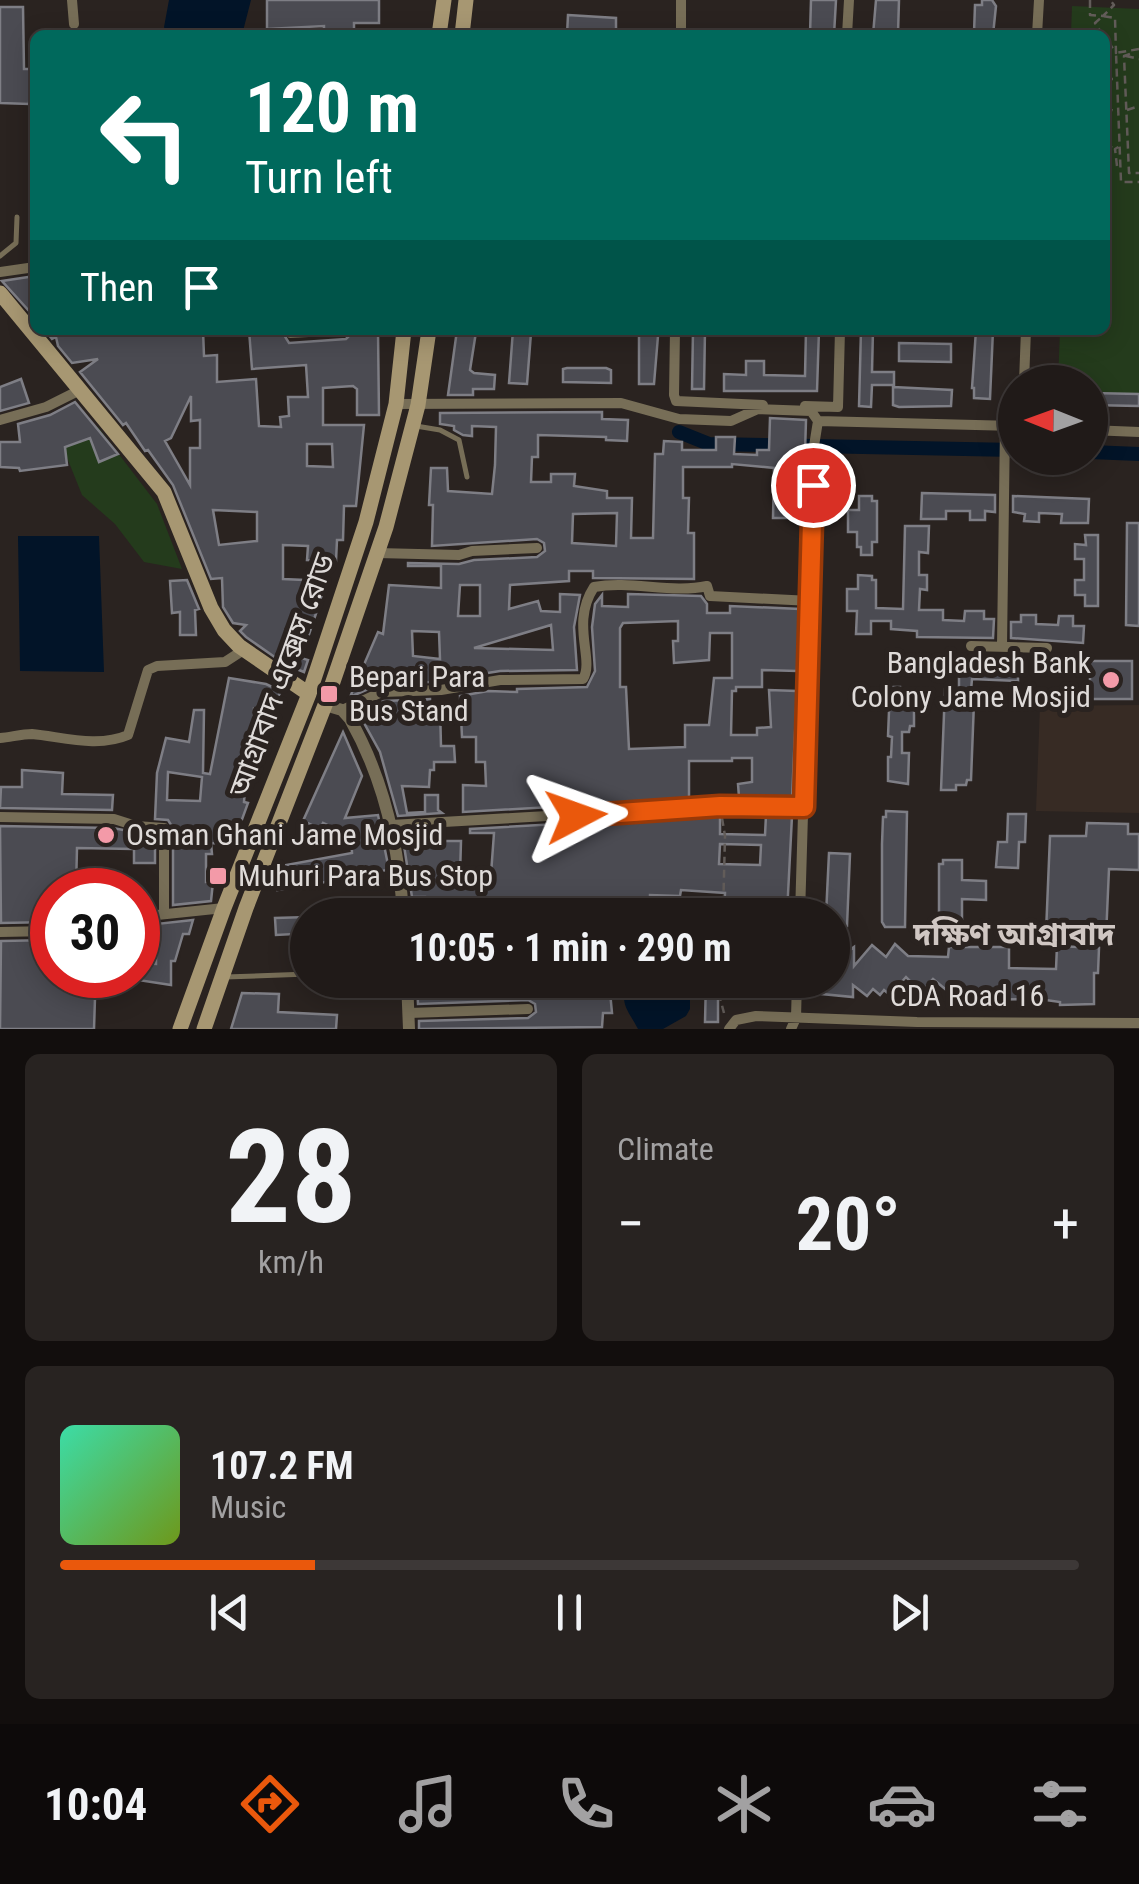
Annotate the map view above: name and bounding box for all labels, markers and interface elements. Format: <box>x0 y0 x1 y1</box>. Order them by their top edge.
text: 120 m <box>245 67 419 149</box>
icon: left <box>80 70 210 200</box>
text: Turn left <box>245 151 393 204</box>
icon: arrive <box>174 260 229 315</box>
text: Then <box>80 266 154 310</box>
north arrow <box>998 365 1108 475</box>
map controls <box>998 365 1108 475</box>
pin <box>771 443 856 528</box>
icon: arrive <box>786 458 841 513</box>
street label: আগ্রাবাদ এক্সেস রোড <box>221 548 342 802</box>
place label: Bangladesh Bank Colony Jame Mosjid <box>851 645 1091 714</box>
place label: Bepari Para Bus Stand <box>349 659 485 728</box>
marker: Bangladesh Bank Colony Jame Mosjid <box>1100 669 1122 691</box>
marker: Bepari Para Bus Stand <box>318 683 340 705</box>
position arrow <box>524 764 628 868</box>
place label: Osman Ghani Jame Mosjid <box>126 817 443 852</box>
marker: Osman Ghani Jame Mosjid <box>95 824 117 846</box>
place label: Muhuri Para Bus Stop <box>238 858 493 893</box>
marker: Muhuri Para Bus Stop <box>207 865 229 887</box>
speed limit sign: 30 <box>30 868 160 998</box>
district label: দক্ষিণ আগ্রাবাদ <box>912 915 1116 953</box>
text: 10:05 · 1 min · 290 m <box>409 926 731 970</box>
street label: CDA Road 16 <box>890 978 1044 1013</box>
text: 28 <box>225 1101 357 1254</box>
text: Climate <box>617 1130 714 1168</box>
text: 20° <box>796 1180 901 1268</box>
text: − <box>617 1192 645 1256</box>
text: + <box>1052 1192 1079 1256</box>
text: km/h <box>258 1243 324 1281</box>
text: 107.2 FM <box>210 1444 354 1488</box>
text: Music <box>210 1488 286 1526</box>
icon: previous <box>202 1585 257 1640</box>
icon: pause <box>542 1585 597 1640</box>
icon: next <box>882 1585 937 1640</box>
icon: directions <box>235 1769 305 1839</box>
icon: music <box>393 1769 463 1839</box>
icon: phone <box>551 1769 621 1839</box>
icon: climate <box>709 1769 779 1839</box>
icon: car <box>867 1769 937 1839</box>
icon: filters <box>1025 1769 1095 1839</box>
text: 10:04 <box>44 1778 147 1831</box>

